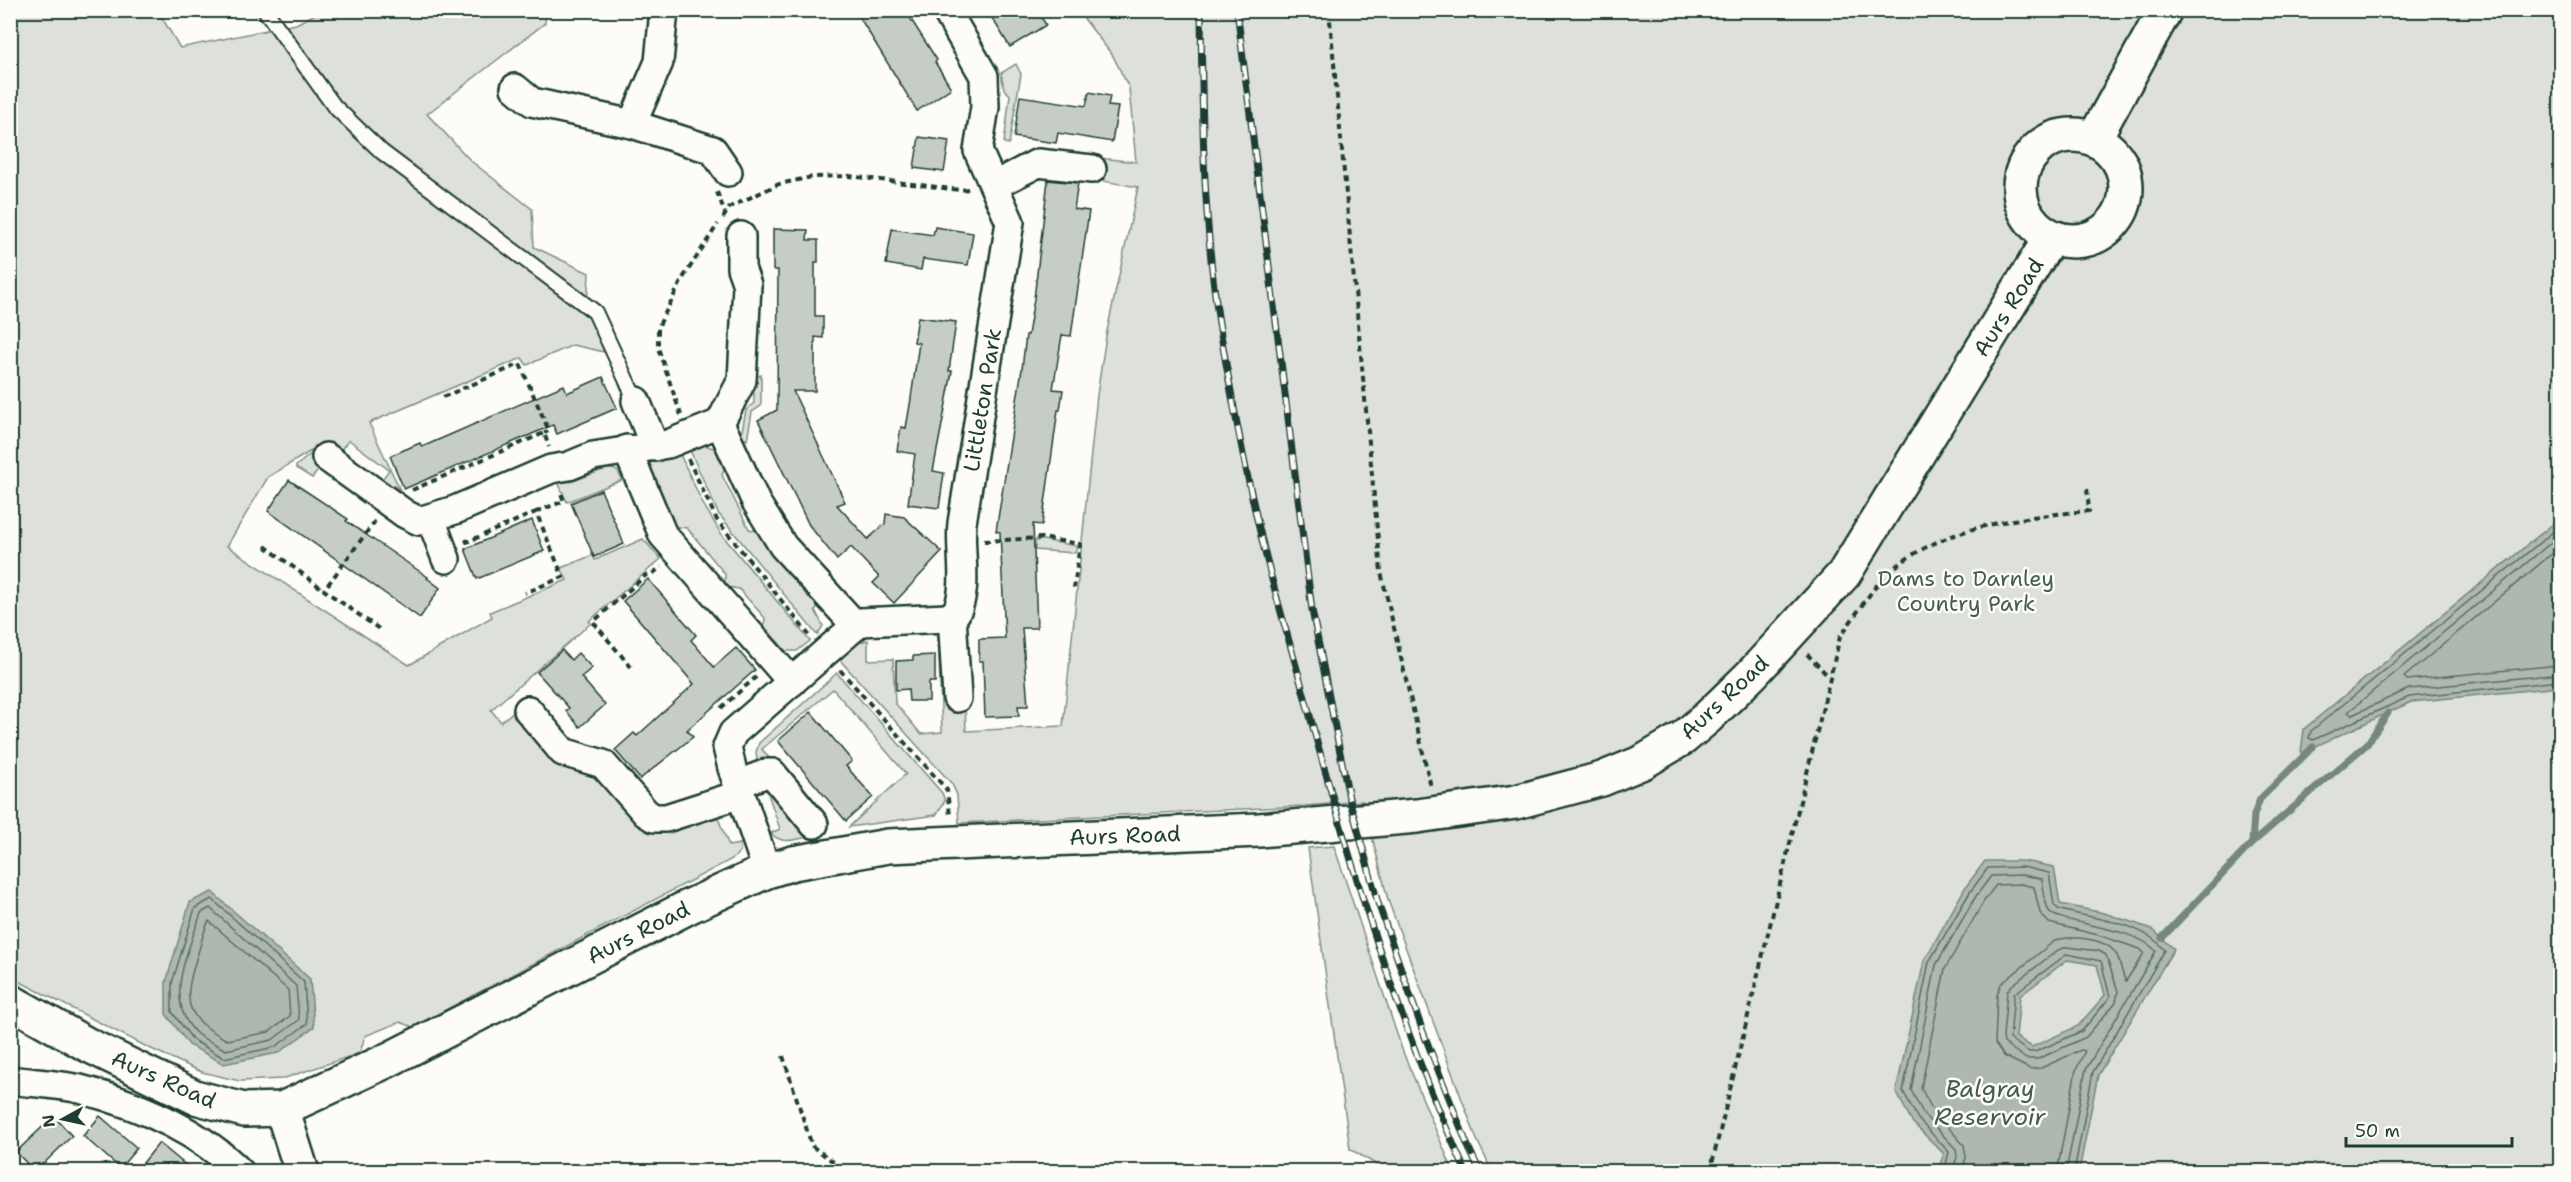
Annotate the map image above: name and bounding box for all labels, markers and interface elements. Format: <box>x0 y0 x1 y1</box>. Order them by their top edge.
street label: Aurs Road <box>1967 252 2050 362</box>
street label: Littleton Park <box>957 326 1008 474</box>
park label: Dams to Darnley Country Park <box>1878 564 2054 618</box>
street label: Aurs Road <box>1674 649 1775 746</box>
street label: Aurs Road <box>1069 819 1181 852</box>
street label: Aurs Road <box>582 894 695 971</box>
street label: Aurs Road <box>107 1044 221 1115</box>
water label: Balgray Reservoir <box>1934 1073 2046 1133</box>
north arrow <box>33 1089 93 1149</box>
scale bar <box>2346 1110 2512 1148</box>
text: N <box>37 1113 60 1129</box>
text: 50 m <box>2355 1119 2400 1143</box>

